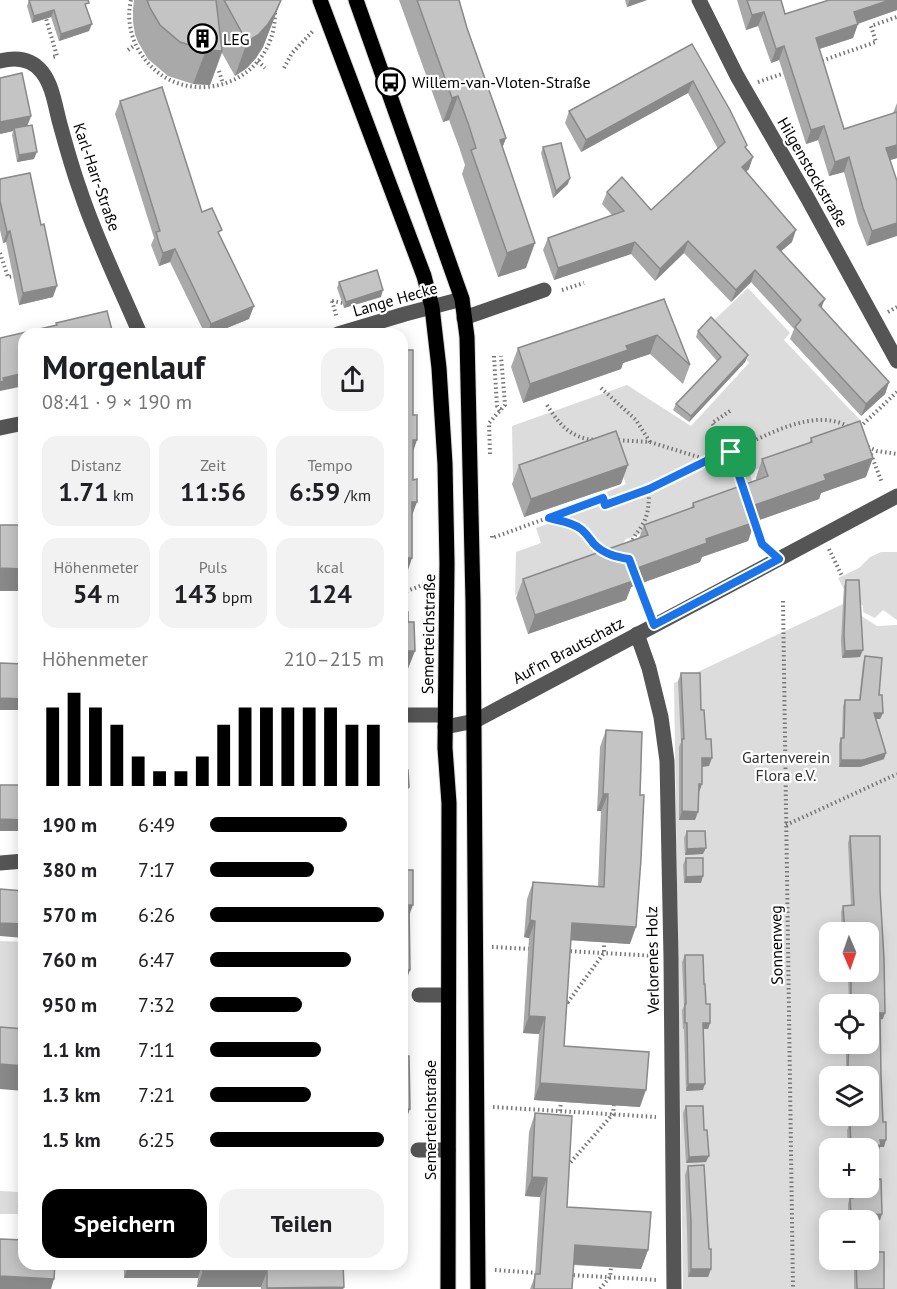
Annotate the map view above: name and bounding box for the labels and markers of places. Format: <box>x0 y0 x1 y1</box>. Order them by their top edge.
building icon: LEG <box>186 23 218 55</box>
place label: LEG <box>223 29 250 49</box>
bus stop icon: Willem-van-Vloten-Straße <box>375 66 407 98</box>
place label: Willem-van-Vloten-Straße <box>412 72 591 92</box>
pin <box>705 426 756 477</box>

